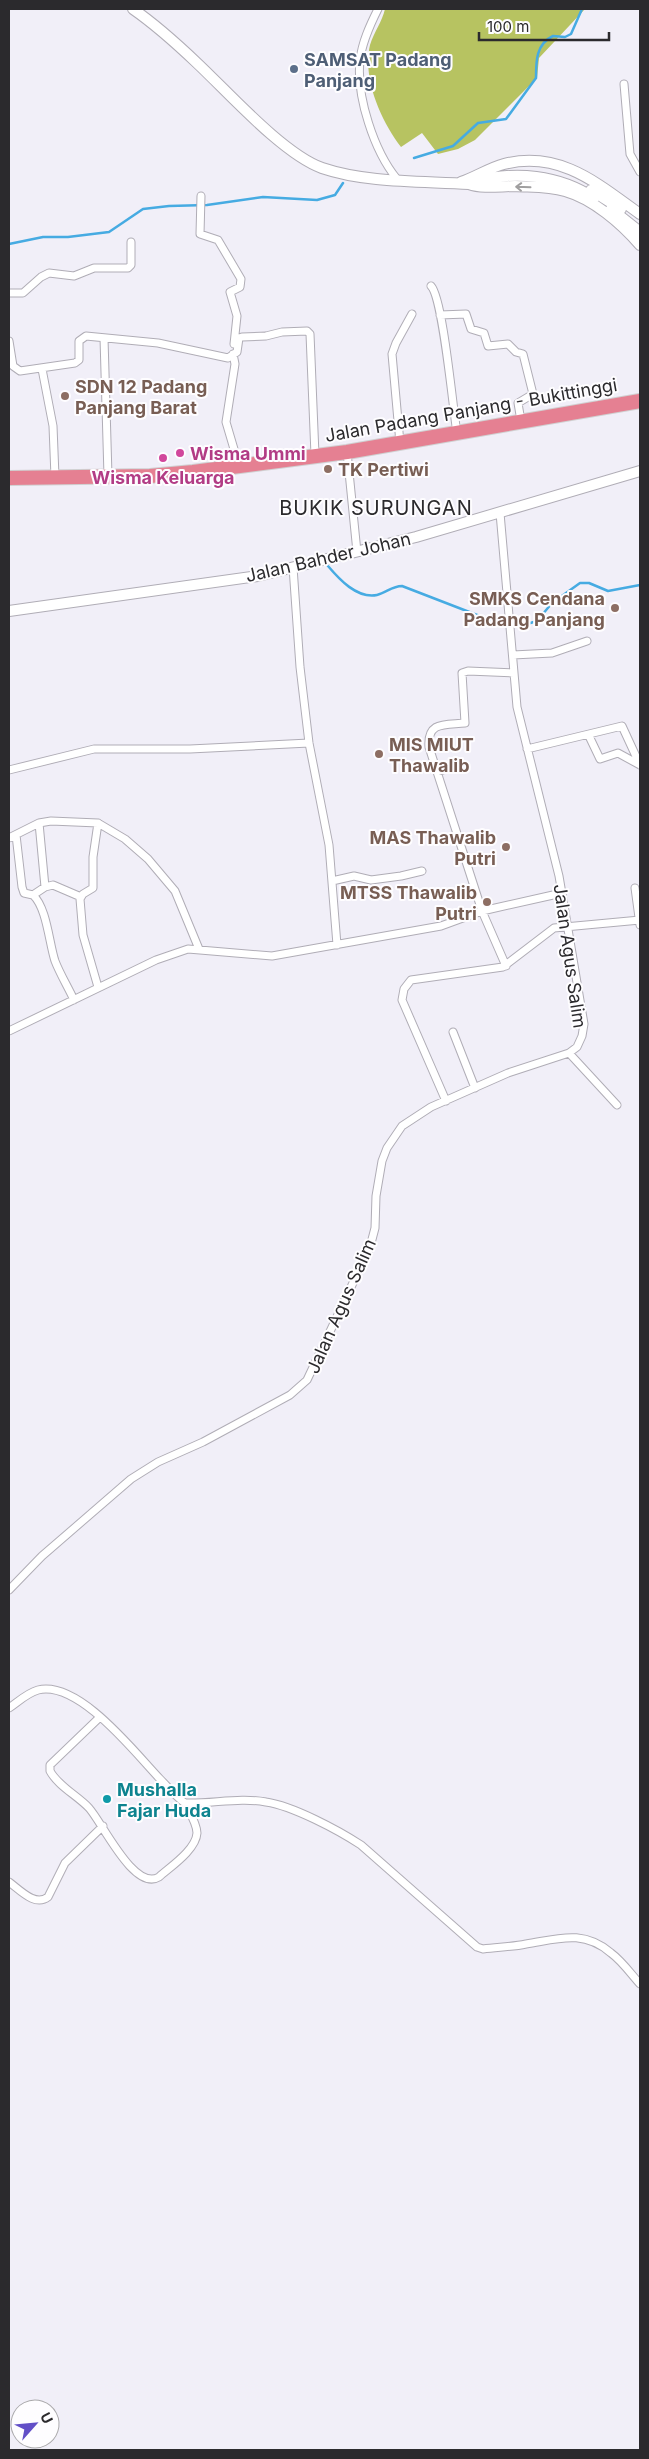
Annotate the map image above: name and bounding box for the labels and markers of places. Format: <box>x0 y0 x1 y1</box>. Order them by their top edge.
place label: SAMSAT Padang Panjang <box>304 49 452 91</box>
marker: SAMSAT Padang Panjang <box>288 63 300 75</box>
place label: SDN 12 Padang Panjang Barat <box>75 376 207 418</box>
marker: SDN 12 Padang Panjang Barat <box>59 390 71 402</box>
place label: Wisma Ummi <box>190 443 306 464</box>
marker: Wisma Ummi <box>174 447 186 459</box>
marker: Wisma Keluarga <box>157 452 169 464</box>
place label: TK Pertiwi <box>338 459 429 480</box>
marker: TK Pertiwi <box>322 463 334 475</box>
place label: Wisma Keluarga <box>92 467 234 488</box>
place label: SMKS Cendana Padang Panjang <box>463 588 605 630</box>
marker: SMKS Cendana Padang Panjang <box>609 602 621 614</box>
place label: MIS MIUT Thawalib <box>389 734 474 776</box>
marker: MIS MIUT Thawalib <box>373 748 385 760</box>
place label: MAS Thawalib Putri <box>370 827 496 869</box>
marker: MAS Thawalib Putri <box>500 841 512 853</box>
place label: MTSS Thawalib Putri <box>340 882 477 924</box>
marker: MTSS Thawalib Putri <box>481 896 493 908</box>
place label: Mushalla Fajar Huda <box>117 1779 211 1821</box>
marker: Mushalla Fajar Huda <box>101 1793 113 1805</box>

